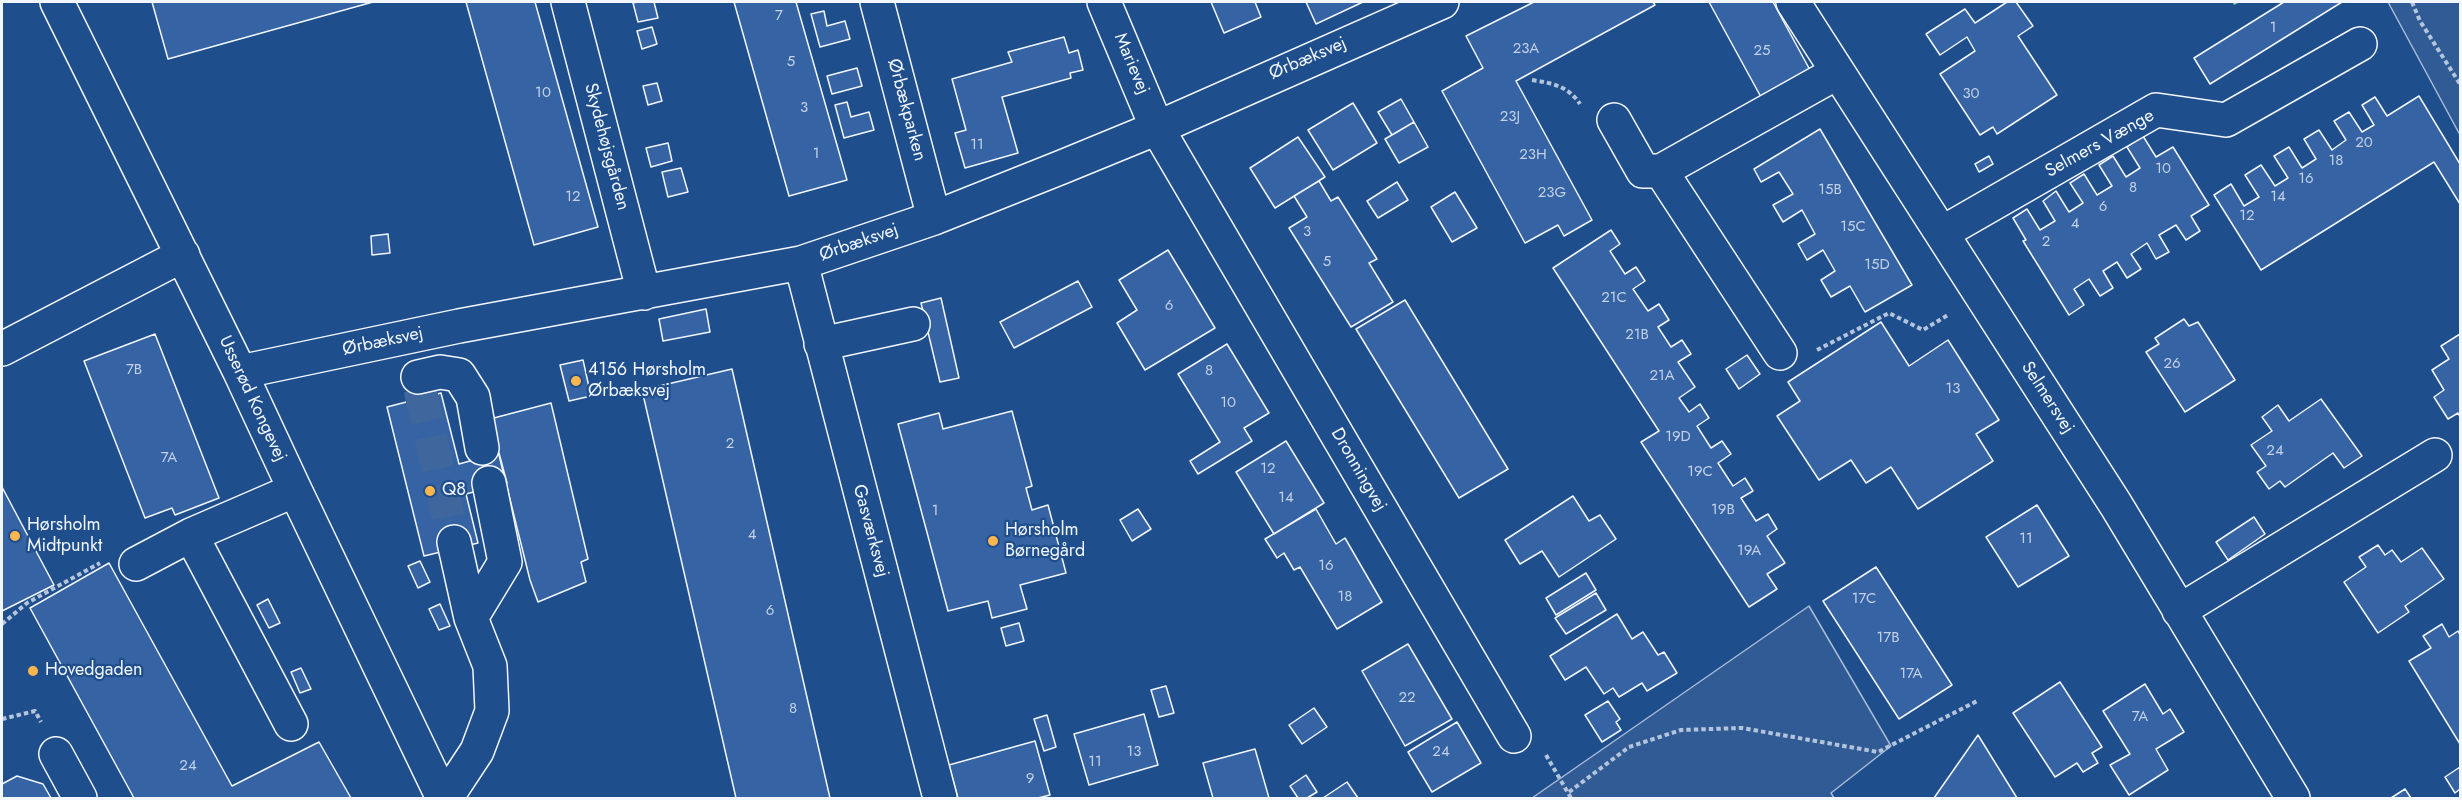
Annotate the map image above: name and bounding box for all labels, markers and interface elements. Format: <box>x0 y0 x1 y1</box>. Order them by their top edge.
house number: 7 <box>775 7 783 25</box>
house number: 1 <box>2270 19 2276 37</box>
street label: Marievej <box>1108 30 1154 98</box>
street label: Ørbæksvej <box>1266 33 1350 85</box>
house number: 23A <box>1513 40 1539 58</box>
house number: 25 <box>1754 42 1770 60</box>
house number: 5 <box>787 53 795 71</box>
street label: Ørbækparken <box>882 57 930 163</box>
street label: Skydehøjsgården <box>579 81 633 213</box>
house number: 10 <box>535 84 551 102</box>
house number: 30 <box>1962 85 1980 103</box>
house number: 3 <box>800 99 808 117</box>
street label: Selmers Vænge <box>2042 105 2158 183</box>
house number: 23J <box>1500 108 1520 126</box>
house number: 20 <box>2355 134 2373 152</box>
house number: 11 <box>970 136 984 154</box>
house number: 1 <box>813 145 819 163</box>
house number: 23H <box>1519 146 1547 164</box>
house number: 18 <box>2329 152 2343 170</box>
house number: 10 <box>2155 160 2171 178</box>
house number: 16 <box>2298 170 2314 188</box>
house number: 8 <box>2129 179 2137 197</box>
house number: 15B <box>1818 181 1842 199</box>
house number: 23G <box>1538 184 1566 202</box>
house number: 12 <box>565 188 581 206</box>
house number: 14 <box>2270 188 2286 206</box>
house number: 6 <box>2099 198 2107 216</box>
house number: 12 <box>2239 207 2255 225</box>
house number: 4 <box>2071 215 2079 233</box>
house number: 15C <box>1840 218 1866 236</box>
street label: Ørbæksvej <box>817 219 901 267</box>
house number: 3 <box>1303 223 1311 241</box>
house number: 2 <box>2042 233 2050 251</box>
house number: 5 <box>1323 253 1331 271</box>
house number: 15D <box>1864 256 1890 274</box>
house number: 21C <box>1601 289 1627 307</box>
house number: 6 <box>1165 297 1173 315</box>
street label: Ørbæksvej <box>341 323 425 361</box>
house number: 21B <box>1625 326 1649 344</box>
street label: Usserød Kongevej <box>213 333 291 465</box>
house number: 26 <box>2163 355 2181 373</box>
street label: Selmersvej <box>2016 358 2078 438</box>
place label: 4156 Hørsholm Ørbæksvej <box>588 360 706 403</box>
house number: 7B <box>126 361 142 379</box>
house number: 8 <box>1205 362 1213 380</box>
house number: 21A <box>1649 367 1675 385</box>
marker: 4156 Hørsholm Ørbæksvej <box>569 374 583 388</box>
house number: 13 <box>1946 380 1960 398</box>
house number: 10 <box>1220 394 1236 412</box>
street label: Dronningvej <box>1325 424 1391 516</box>
house number: 19D <box>1665 428 1691 446</box>
house number: 2 <box>726 435 734 453</box>
house number: 24 <box>2266 442 2284 460</box>
house number: 7A <box>161 449 177 467</box>
house number: 12 <box>1260 460 1276 478</box>
house number: 19C <box>1687 463 1713 481</box>
place label: Q8 <box>442 480 466 502</box>
street label: Gasværksvej <box>847 482 893 580</box>
marker: Q8 <box>423 484 437 498</box>
house number: 14 <box>1278 489 1294 507</box>
house number: 19B <box>1711 501 1735 519</box>
house number: 1 <box>932 502 938 520</box>
place label: Hørsholm Midtpunkt <box>27 515 102 558</box>
place label: Hørsholm Børnegård <box>1005 520 1085 562</box>
house number: 4 <box>748 526 756 544</box>
marker: Hørsholm Midtpunkt <box>8 529 22 543</box>
house number: 11 <box>2019 530 2033 548</box>
marker: Hørsholm Børnegård <box>986 534 1000 548</box>
house number: 19A <box>1737 542 1761 560</box>
house number: 16 <box>1318 557 1334 575</box>
house number: 18 <box>1338 588 1352 606</box>
house number: 17C <box>1852 590 1876 608</box>
house number: 6 <box>766 602 774 620</box>
house number: 17B <box>1877 629 1899 647</box>
place label: Hovedgaden <box>45 660 143 682</box>
marker: Hovedgaden <box>26 664 40 678</box>
house number: 17A <box>1899 665 1923 683</box>
house number: 22 <box>1398 689 1416 707</box>
house number: 8 <box>789 700 797 718</box>
house number: 7A <box>2132 708 2148 726</box>
house number: 13 <box>1127 743 1141 761</box>
house number: 24 <box>1432 743 1450 761</box>
house number: 11 <box>1088 753 1102 771</box>
house number: 24 <box>179 757 197 775</box>
house number: 9 <box>1026 770 1034 788</box>

